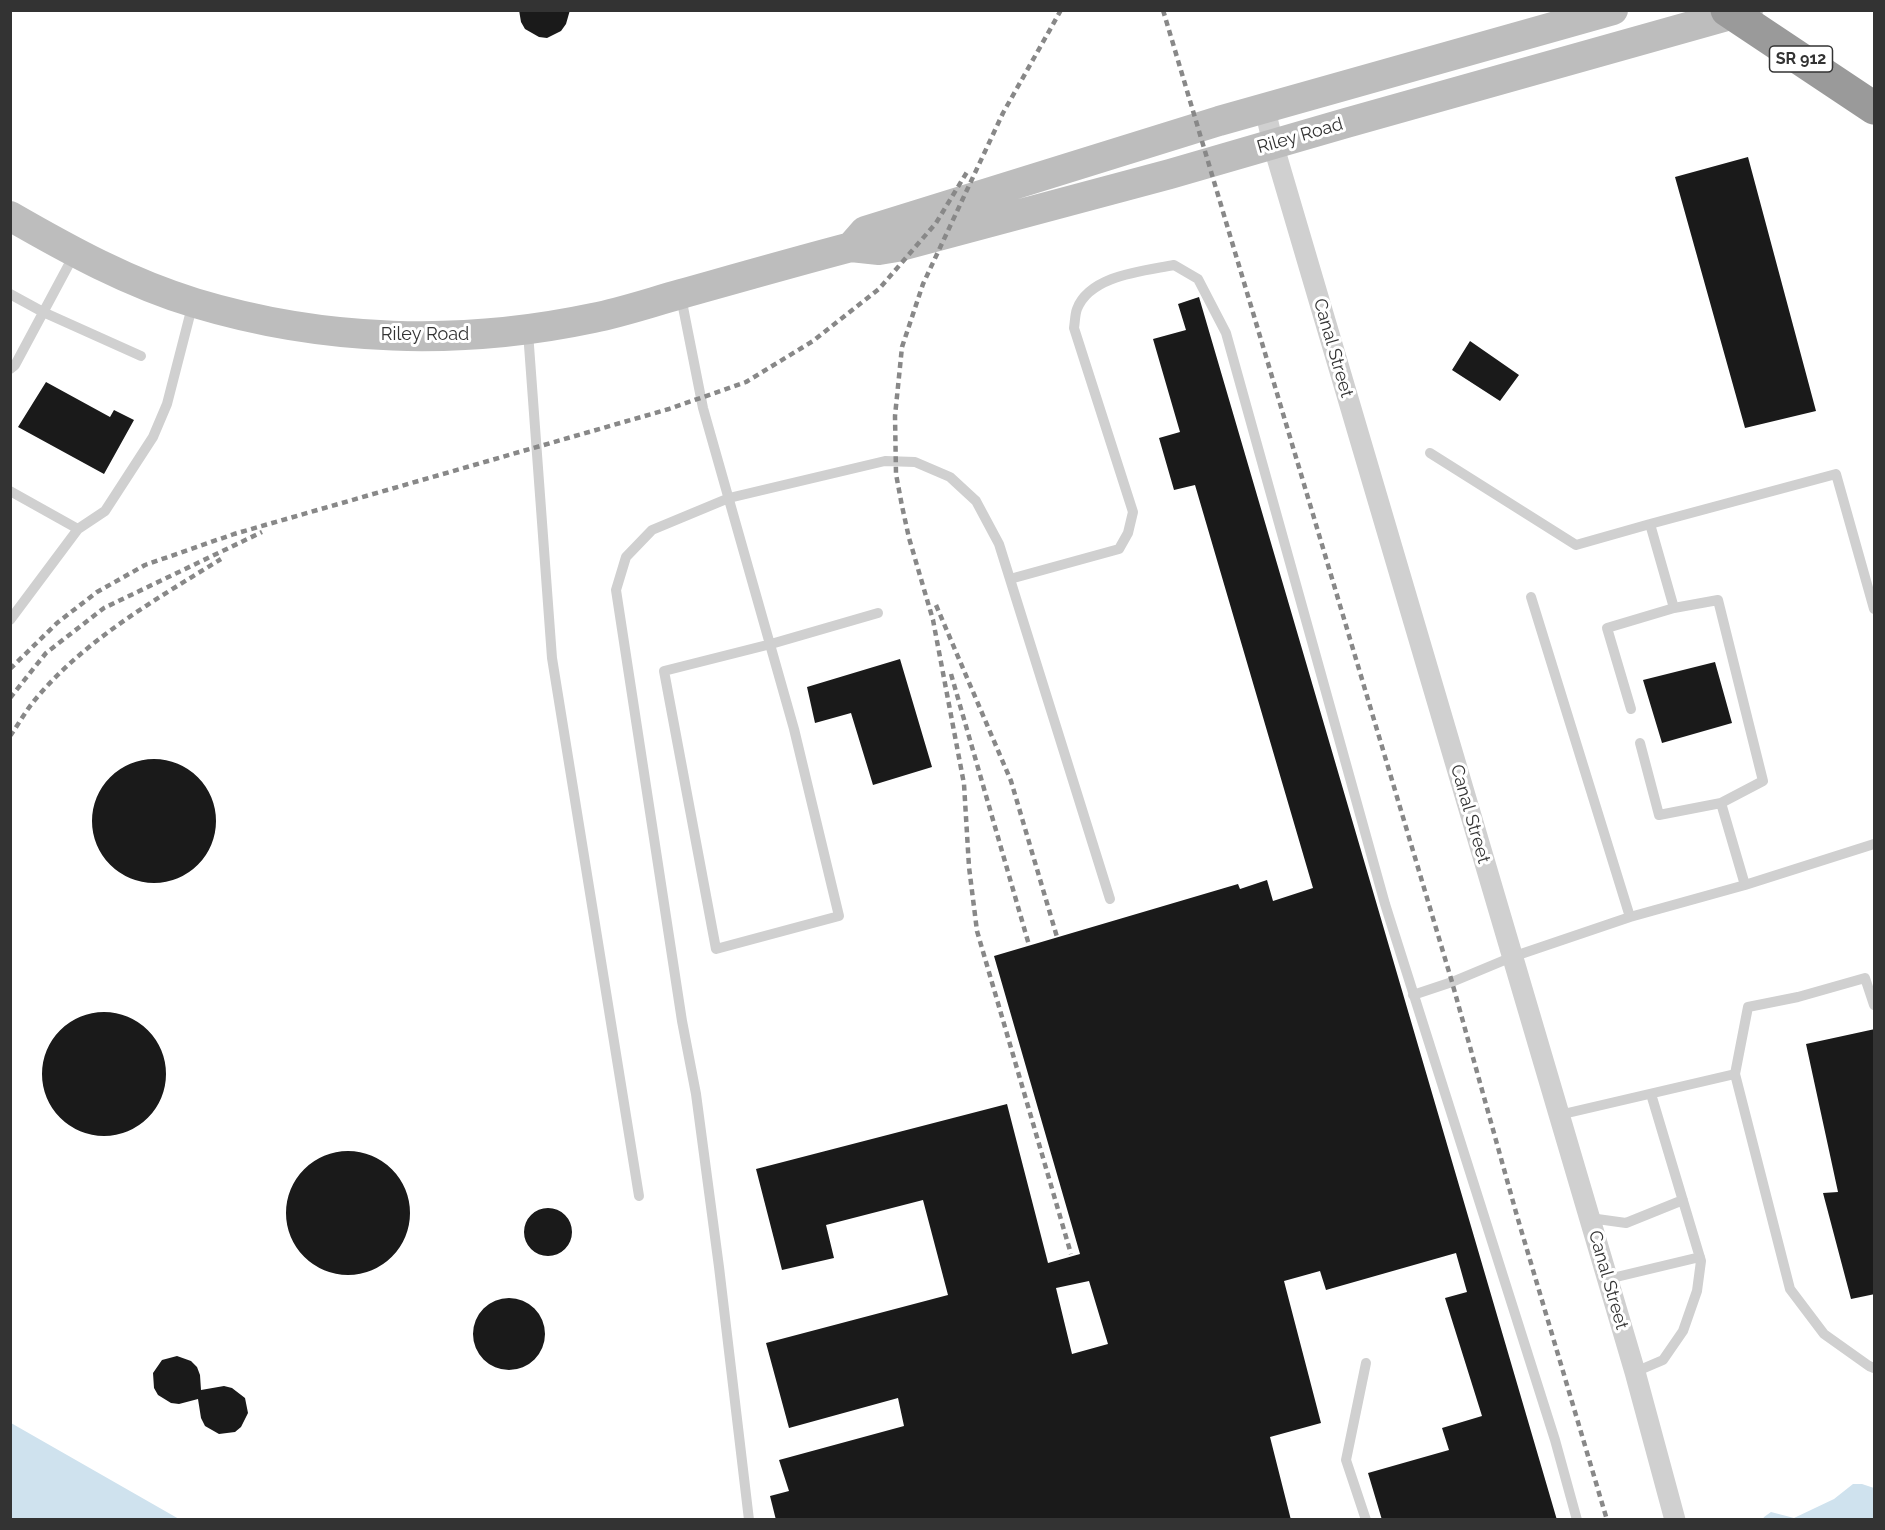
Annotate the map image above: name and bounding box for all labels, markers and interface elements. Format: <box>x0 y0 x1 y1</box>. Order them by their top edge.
road number: SR 912 <box>1770 46 1832 72</box>
street label: Riley Road <box>1255 113 1345 159</box>
street label: Canal Street <box>1309 296 1357 400</box>
street label: Riley Road <box>381 324 469 346</box>
street label: Canal Street <box>1446 762 1494 866</box>
street label: Canal Street <box>1584 1228 1632 1332</box>

